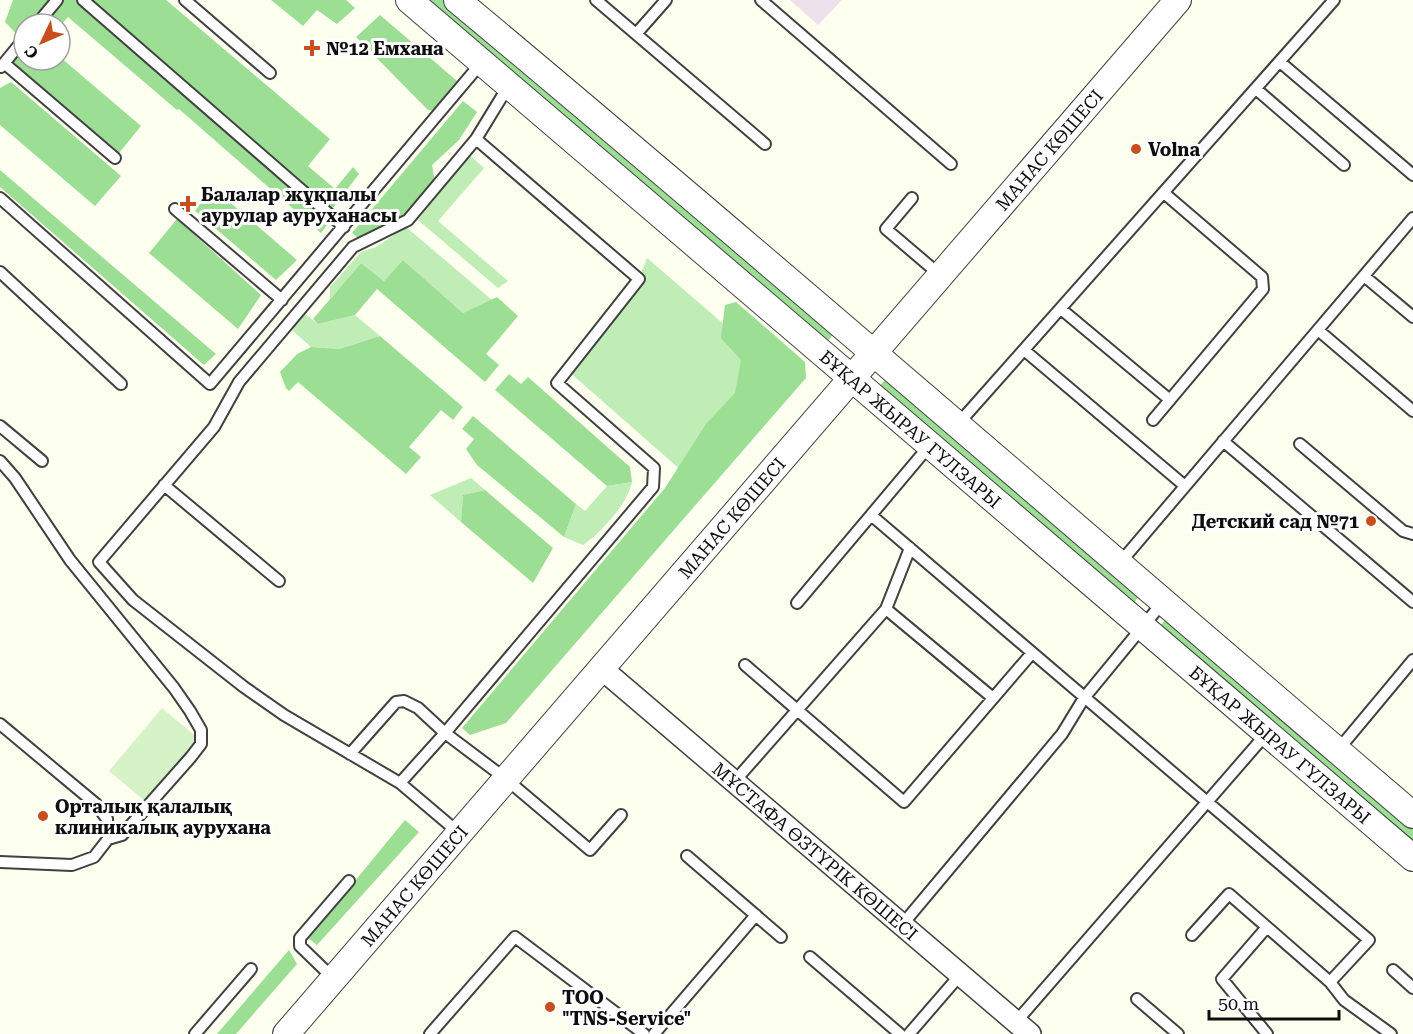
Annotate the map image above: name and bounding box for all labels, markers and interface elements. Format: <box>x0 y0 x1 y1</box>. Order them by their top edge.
north arrow <box>12 12 72 72</box>
place label: №12 Емхана <box>326 38 444 59</box>
marker: №12 Емхана <box>303 39 321 57</box>
text: С <box>21 41 42 63</box>
street label: МАНАС КӨШЕСІ <box>991 85 1107 214</box>
place label: Volna <box>1148 139 1200 160</box>
marker: Volna <box>1129 142 1143 156</box>
place label: Балалар жұқпалы аурулар ауруханасы <box>201 184 397 226</box>
marker: Балалар жұқпалы аурулар ауруханасы <box>179 195 197 213</box>
street label: БҰҚАР ЖЫРАУ ГҮЛЗАРЫ <box>816 346 1006 512</box>
street label: МАНАС КӨШЕСІ <box>674 453 789 582</box>
place label: Детский сад №71 <box>1192 511 1359 532</box>
marker: Детский сад №71 <box>1364 514 1378 528</box>
street label: БҰҚАР ЖЫРАУ ГҮЛЗАРЫ <box>1185 661 1375 828</box>
street label: МҰСТАФА ӨЗТҮРІК КӨШЕСІ <box>709 758 922 944</box>
place label: Орталық қалалық клиникалық аурухана <box>55 796 271 838</box>
marker: Орталық қалалық клиникалық аурухана <box>36 809 50 823</box>
street label: МАНАС КӨШЕСІ <box>356 821 472 950</box>
scale bar <box>1209 983 1340 1021</box>
place label: ТОО "TNS-Service" <box>562 987 691 1029</box>
text: 50 m <box>1218 993 1259 1014</box>
marker: ТОО "TNS-Service" <box>543 1000 557 1014</box>

